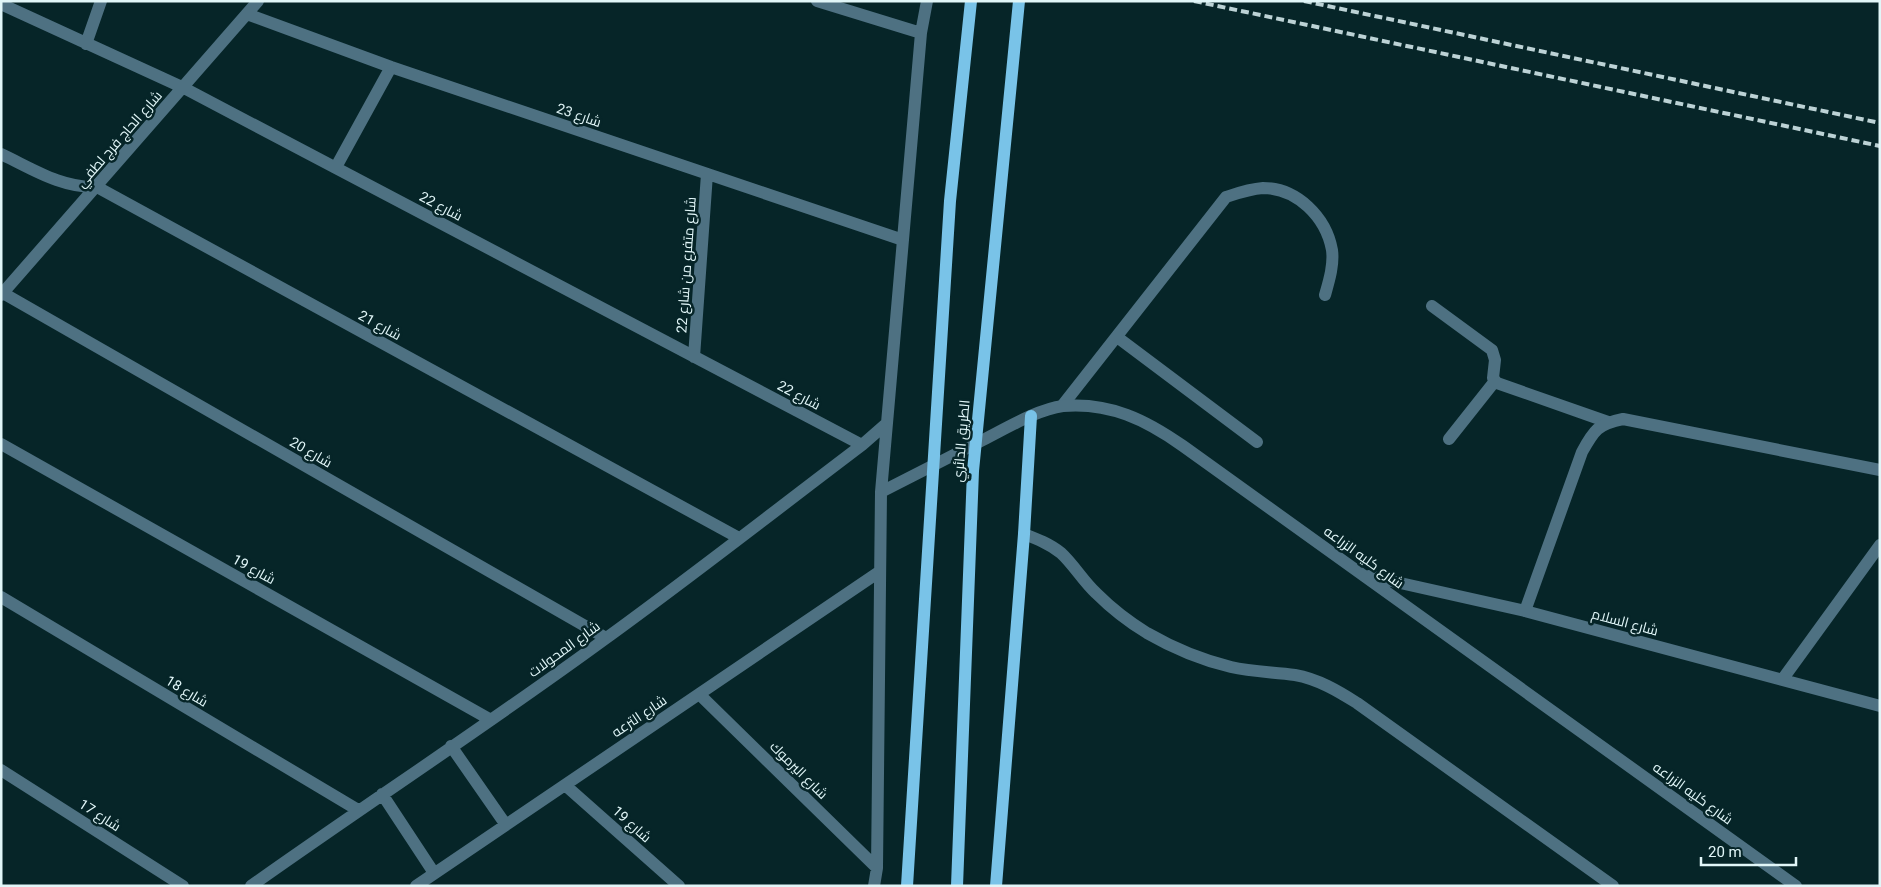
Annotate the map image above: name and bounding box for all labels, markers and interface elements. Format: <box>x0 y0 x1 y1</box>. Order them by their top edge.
street label: شارع الحاج فرج لطفي <box>73 88 168 193</box>
street label: شارع 23 <box>554 100 604 131</box>
street label: شارع 22 <box>416 188 465 225</box>
street label: شارع متفرع من شارع 22 <box>673 196 700 334</box>
street label: شارع 21 <box>355 307 404 344</box>
street label: شارع 22 <box>774 377 823 414</box>
street label: الطريق الدائري <box>949 399 977 483</box>
street label: شارع 20 <box>286 433 335 471</box>
street label: شارع كليه الزراعه <box>1320 523 1407 592</box>
street label: شارع 19 <box>229 551 278 588</box>
street label: شارع السلام <box>1589 605 1660 641</box>
street label: شارع المحولات <box>525 618 603 681</box>
street label: شارع 18 <box>163 672 211 711</box>
street label: شارع الترعه <box>608 692 670 741</box>
street label: شارع اليرموك <box>766 738 831 803</box>
street label: شارع كليه الزراعه <box>1649 759 1736 828</box>
street label: شارع 17 <box>76 796 124 835</box>
street label: شارع 19 <box>609 803 655 846</box>
scale bar <box>1701 834 1796 866</box>
text: 20 m <box>1708 843 1742 861</box>

